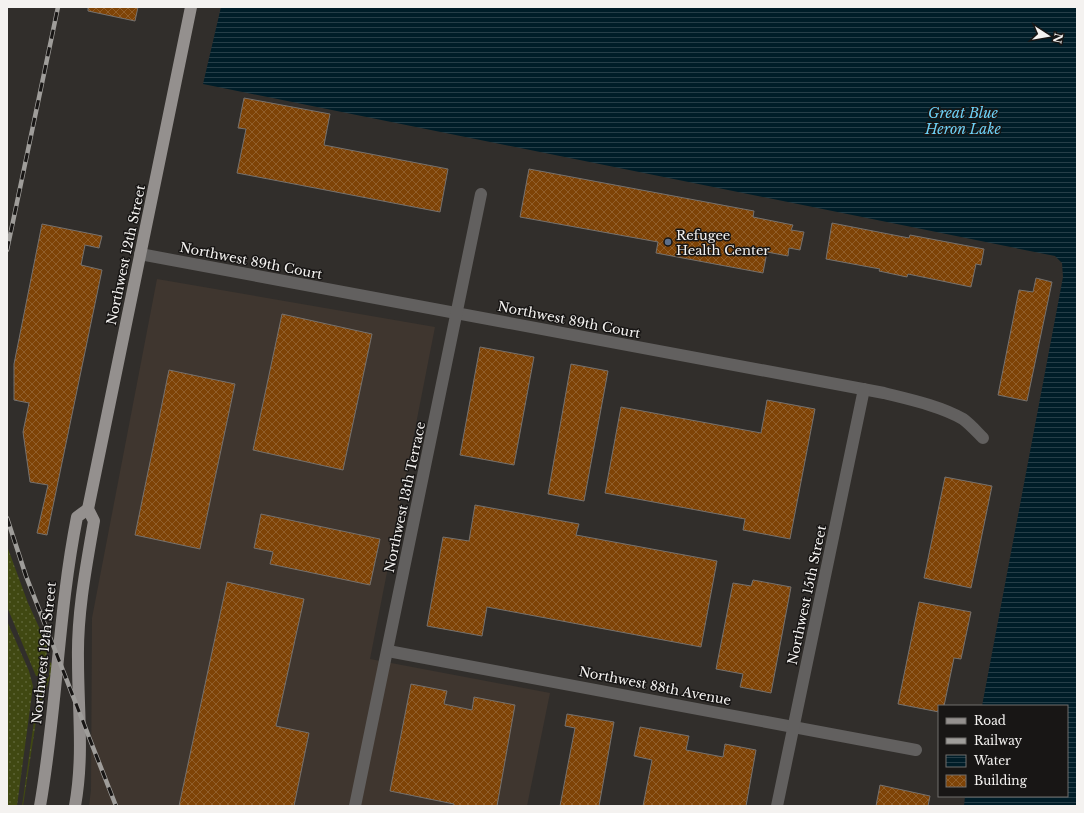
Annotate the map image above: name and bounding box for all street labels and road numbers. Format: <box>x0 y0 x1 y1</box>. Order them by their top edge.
street label: Northwest 12th Street <box>103 183 149 327</box>
street label: Northwest 89th Court <box>178 239 324 283</box>
street label: Northwest 89th Court <box>496 298 642 342</box>
street label: Northwest 13th Terrace <box>381 420 429 574</box>
street label: Northwest 15th Street <box>784 524 830 666</box>
street label: Northwest 12th Street <box>28 581 60 725</box>
street label: Northwest 88th Avenue <box>577 663 733 709</box>

